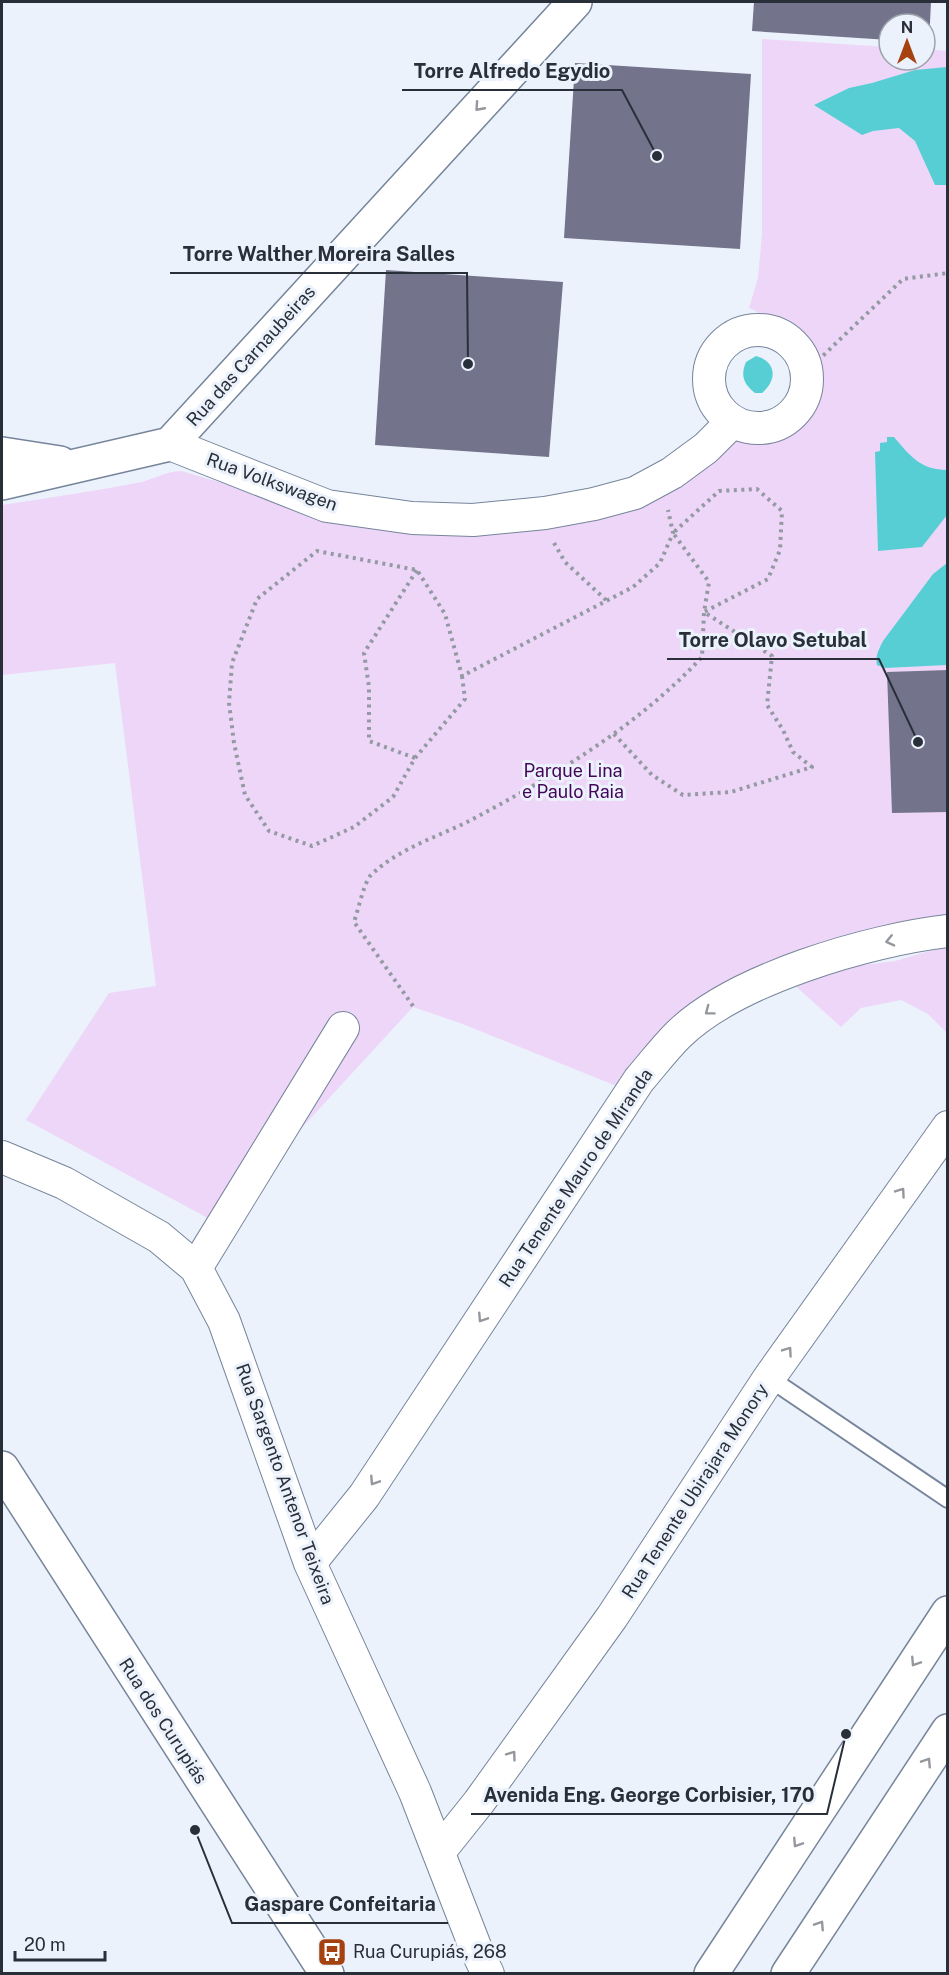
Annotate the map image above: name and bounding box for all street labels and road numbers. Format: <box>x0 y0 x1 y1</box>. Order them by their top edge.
street label: Rua das Carnaubeiras <box>182 281 319 430</box>
street label: Rua Volkswagen <box>204 448 340 515</box>
street label: Rua Tenente Mauro de Miranda <box>494 1064 657 1291</box>
street label: Rua Sargento Antenor Teixeira <box>232 1360 339 1607</box>
street label: Rua Tenente Ubirajara Monory <box>617 1379 772 1602</box>
street label: Rua dos Curupiás <box>115 1654 212 1787</box>

